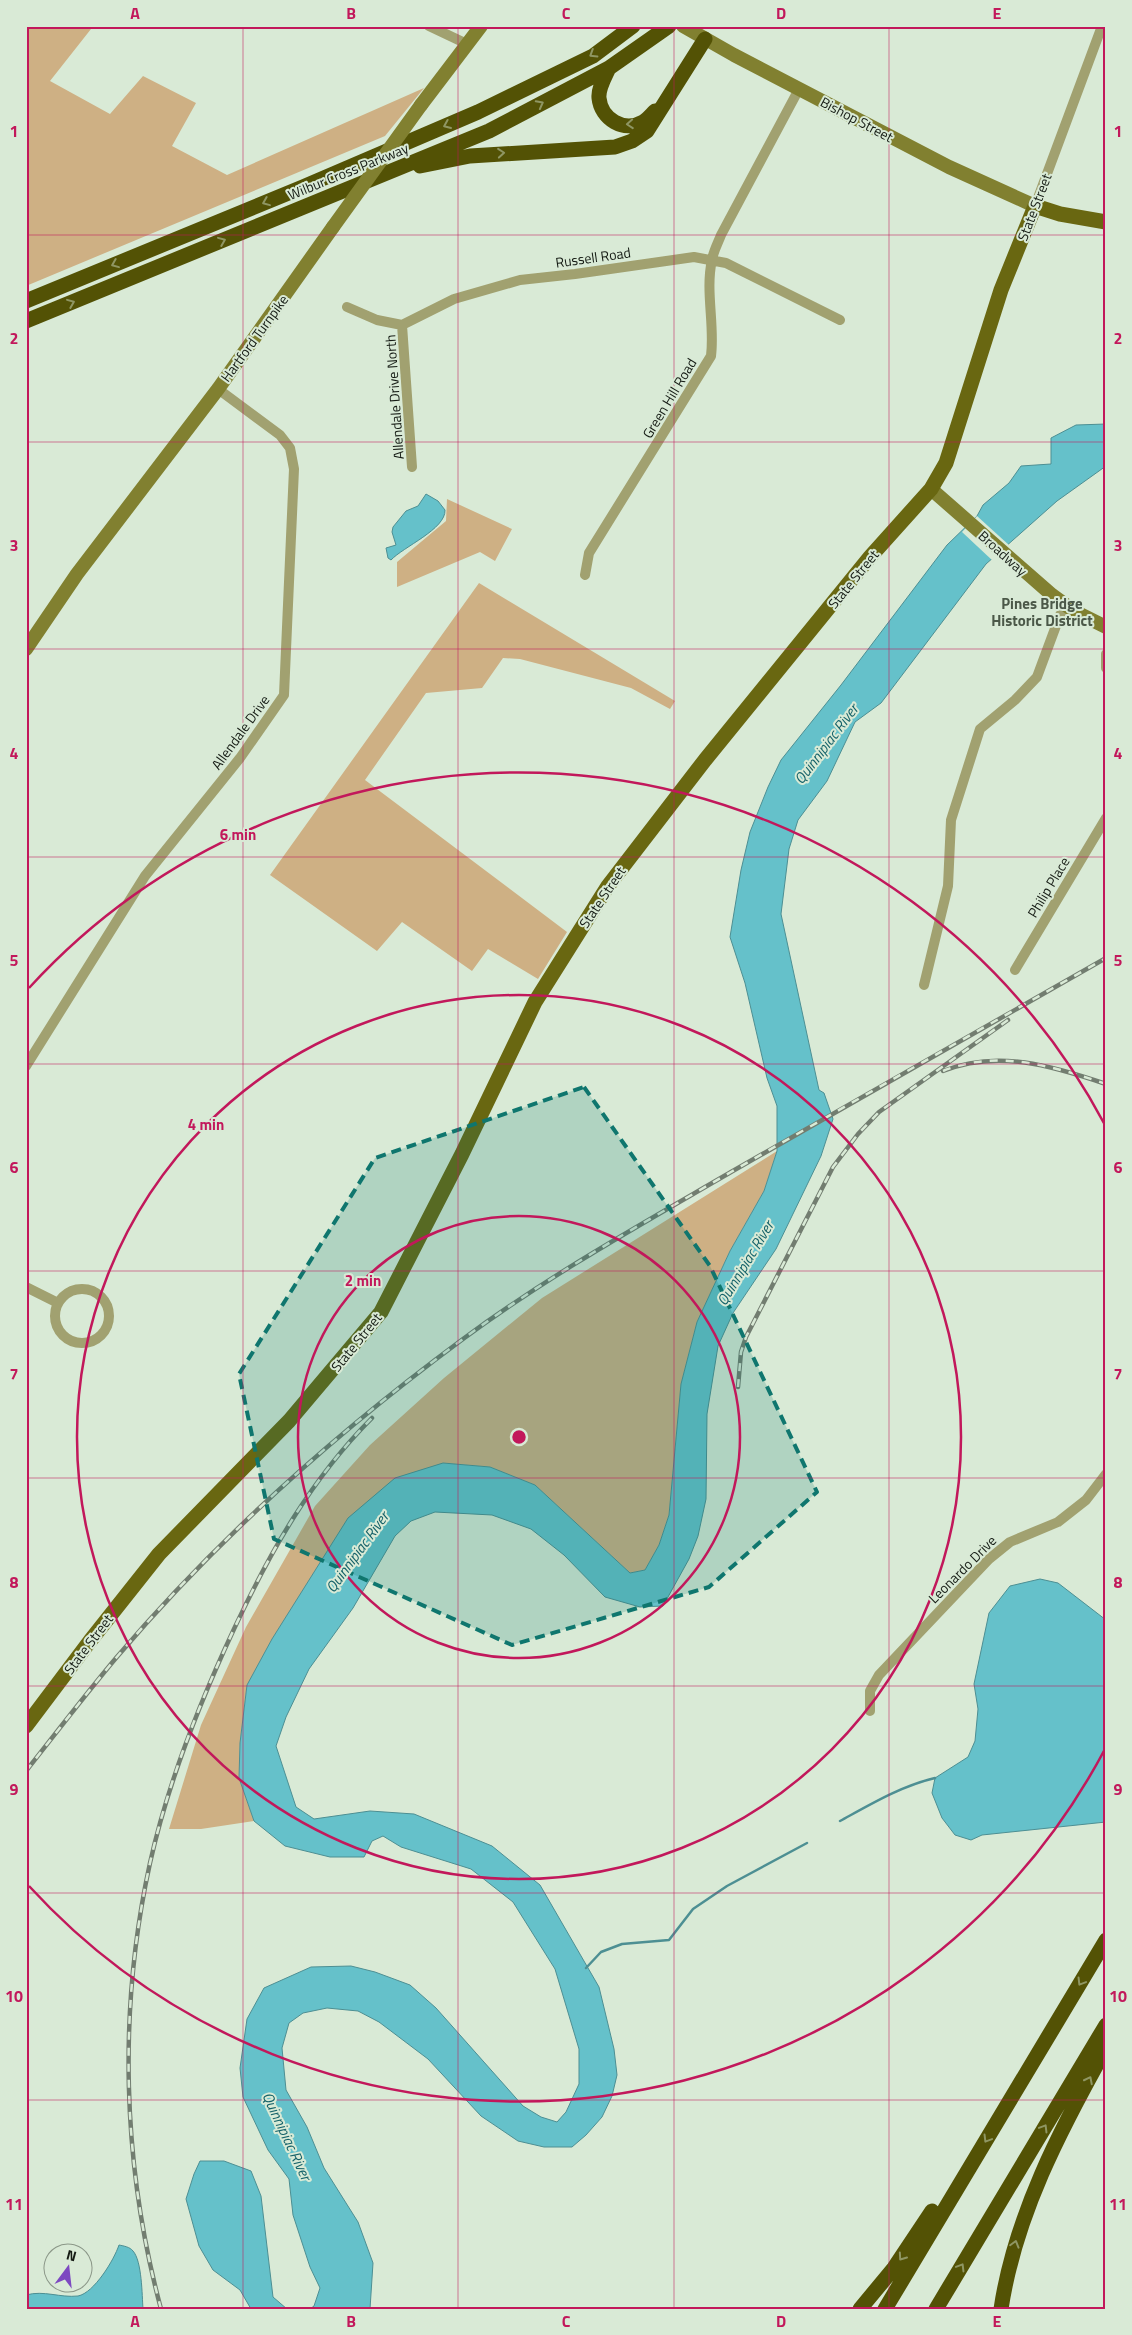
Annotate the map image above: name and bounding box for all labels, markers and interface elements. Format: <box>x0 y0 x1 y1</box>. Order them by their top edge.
text: A <box>130 1 140 25</box>
text: B <box>346 1 356 25</box>
text: C <box>562 1 571 25</box>
text: D <box>776 1 786 25</box>
text: E <box>993 1 1002 25</box>
one-way arrow <box>590 48 599 58</box>
street label: Bishop Street <box>817 91 897 147</box>
one-way arrow <box>535 100 544 110</box>
text: 1 <box>10 119 18 143</box>
one-way arrow <box>443 119 452 129</box>
one-way arrow <box>625 119 633 130</box>
text: 1 <box>1114 119 1122 143</box>
street label: Wilbur Cross Parkway <box>285 137 412 205</box>
one-way arrow <box>497 148 505 159</box>
street label: State Street <box>1012 170 1056 244</box>
one-way arrow <box>262 197 270 207</box>
one-way arrow <box>217 236 225 246</box>
street label: Russell Road <box>554 241 632 273</box>
one-way arrow <box>111 258 120 269</box>
street label: Hartford Turnpike <box>215 290 293 386</box>
one-way arrow <box>66 298 75 309</box>
text: 2 <box>10 326 18 350</box>
text: 2 <box>1114 326 1122 350</box>
street label: Allendale Drive North <box>379 334 409 460</box>
street label: Green Hill Road <box>637 354 701 442</box>
street label: Broadway <box>974 525 1032 581</box>
text: 3 <box>10 533 18 557</box>
text: 3 <box>1114 533 1122 557</box>
street label: State Street <box>823 545 883 613</box>
district label: Pines Bridge Historic District <box>991 592 1093 632</box>
street label: Allendale Drive <box>206 690 274 774</box>
water label: Quinnipiac River <box>788 697 865 789</box>
text: 4 <box>10 741 19 765</box>
text: 4 <box>1114 741 1123 765</box>
text: 6 min <box>220 823 256 846</box>
street label: Philip Place <box>1022 853 1074 921</box>
street label: State Street <box>574 862 630 932</box>
text: 5 <box>10 948 19 972</box>
text: 5 <box>1114 948 1123 972</box>
text: 4 min <box>188 1113 224 1136</box>
text: 6 <box>10 1155 19 1179</box>
text: 6 <box>1114 1155 1123 1179</box>
water label: Quinnipiac River <box>711 1214 781 1310</box>
text: 2 min <box>345 1269 381 1292</box>
street label: State Street <box>326 1308 386 1376</box>
text: 7 <box>10 1362 18 1386</box>
text: 7 <box>1114 1362 1122 1386</box>
centre of rings <box>510 1428 528 1446</box>
water label: Quinnipiac River <box>320 1505 396 1597</box>
street label: Leonardo Drive <box>923 1530 1001 1608</box>
text: 8 <box>10 1570 19 1594</box>
text: 8 <box>1114 1570 1123 1594</box>
street label: State Street <box>58 1609 118 1678</box>
text: 9 <box>10 1777 19 1801</box>
text: 9 <box>1114 1777 1123 1801</box>
one-way arrow <box>1077 1977 1087 1986</box>
text: 10 <box>5 1984 23 2008</box>
text: 10 <box>1109 1984 1127 2008</box>
one-way arrow <box>1083 2076 1093 2085</box>
water label: Quinnipiac River <box>256 2088 319 2186</box>
one-way arrow <box>1038 2124 1048 2133</box>
one-way arrow <box>983 2133 993 2142</box>
text: 11 <box>5 2192 23 2216</box>
text: 11 <box>1109 2192 1127 2216</box>
one-way arrow <box>1010 2240 1020 2249</box>
north arrow <box>42 2242 92 2292</box>
text: N <box>64 2244 79 2266</box>
one-way arrow <box>899 2251 908 2261</box>
one-way arrow <box>954 2263 964 2272</box>
text: A <box>130 2309 140 2333</box>
text: B <box>346 2309 356 2333</box>
text: C <box>562 2309 571 2333</box>
text: D <box>776 2309 786 2333</box>
text: E <box>993 2309 1002 2333</box>

